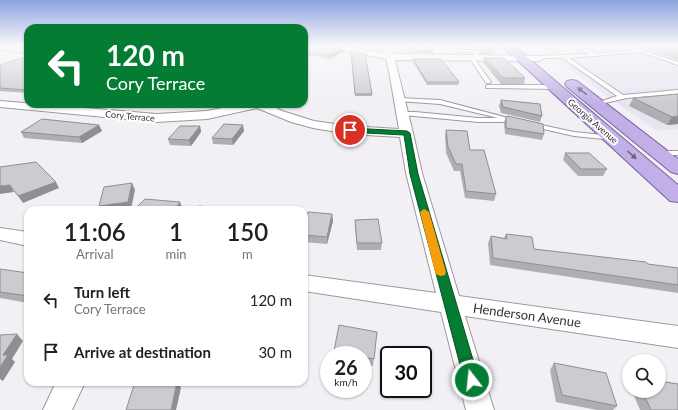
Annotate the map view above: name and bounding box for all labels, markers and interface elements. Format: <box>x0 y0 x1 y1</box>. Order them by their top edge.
text: 120 m <box>106 38 185 72</box>
icon: left <box>40 40 92 92</box>
text: Cory Terrace <box>106 72 205 94</box>
one-way arrow <box>576 87 587 96</box>
street label: Georgia Avenue <box>566 96 620 146</box>
street label: Cory Terrace <box>105 108 155 124</box>
pin <box>333 113 367 147</box>
icon: arrive <box>339 119 361 141</box>
one-way arrow <box>627 150 637 159</box>
text: 11:06 <box>64 217 126 246</box>
text: 1 <box>169 217 183 246</box>
text: 150 <box>226 217 268 246</box>
text: Arrival <box>76 246 113 262</box>
text: min <box>165 246 187 262</box>
text: m <box>242 246 253 262</box>
text: Turn left <box>74 283 130 301</box>
icon: left <box>40 289 62 311</box>
text: 120 m <box>250 291 292 309</box>
street label: Henderson Avenue <box>472 300 582 331</box>
text: Cory Terrace <box>74 301 146 317</box>
icon: arrive <box>40 341 62 363</box>
text: Arrive at destination <box>74 343 211 361</box>
text: 30 m <box>258 343 292 361</box>
speed limit sign: 30 <box>380 346 432 398</box>
map controls <box>622 354 666 398</box>
button: search <box>622 354 666 398</box>
text: 26 <box>334 355 358 379</box>
position arrow <box>451 359 493 401</box>
text: km/h <box>334 376 358 388</box>

